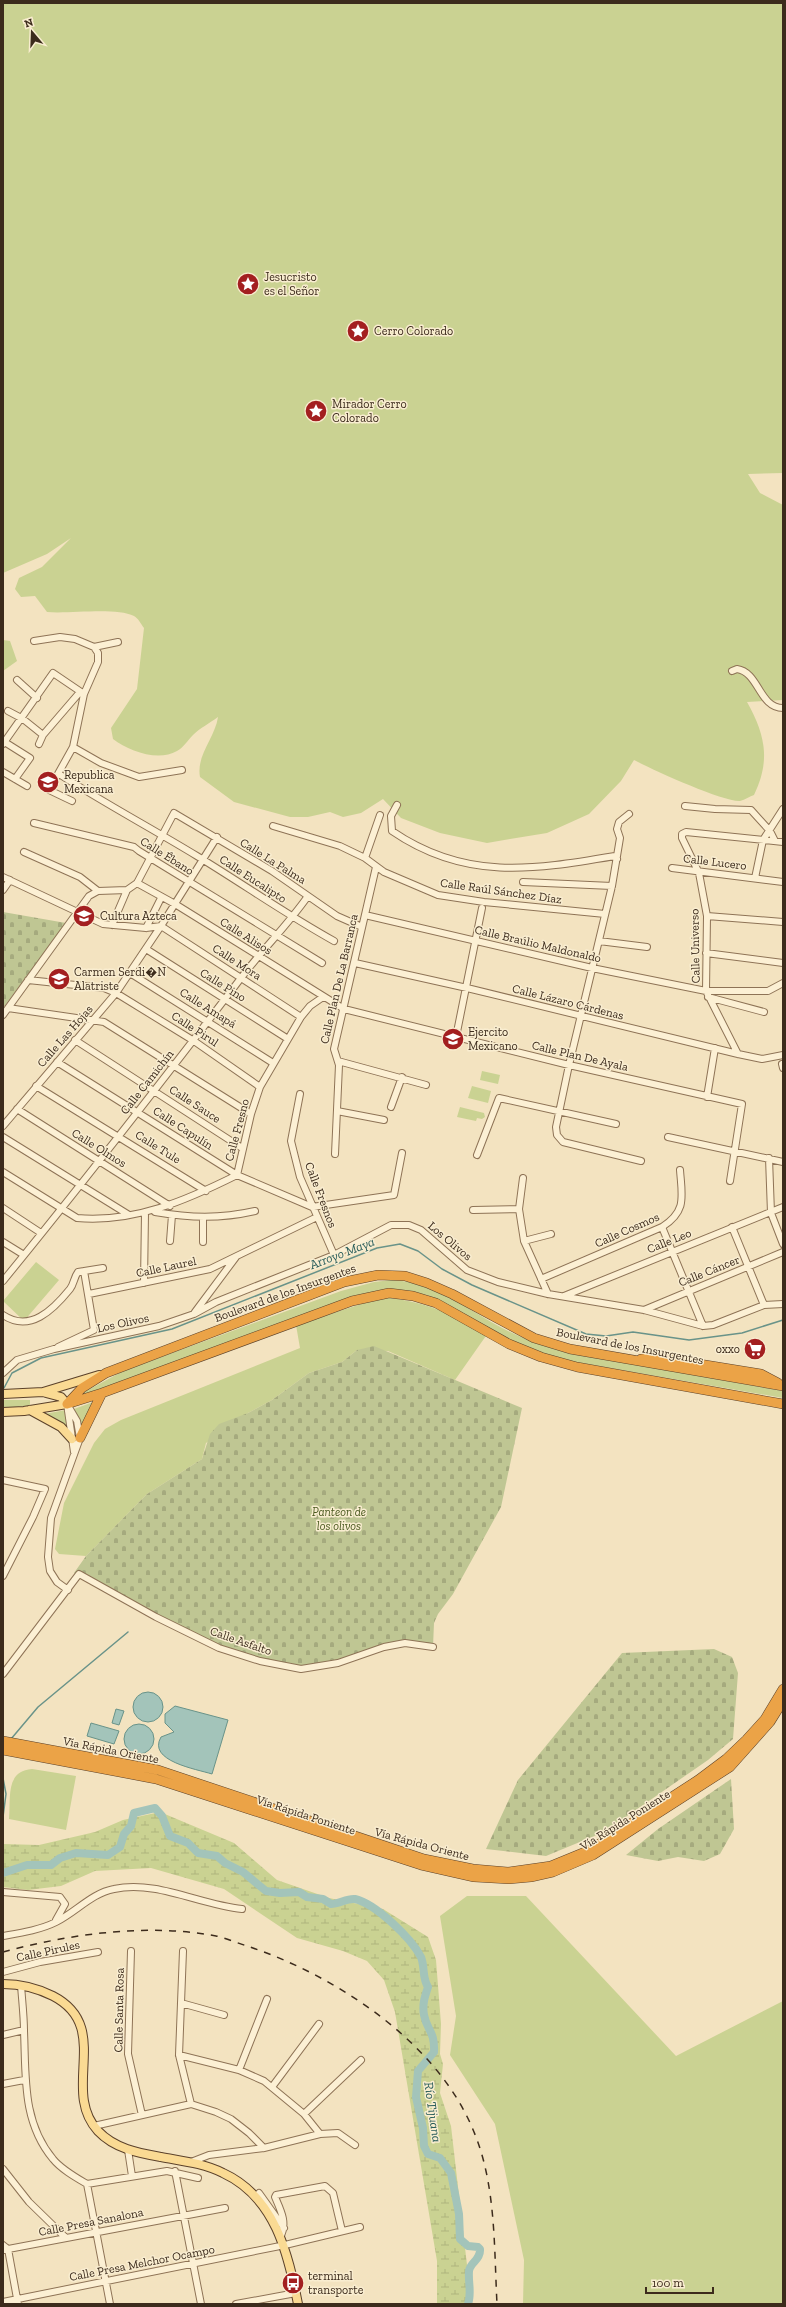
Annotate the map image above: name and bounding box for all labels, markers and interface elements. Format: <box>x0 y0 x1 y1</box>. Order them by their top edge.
north arrow <box>12 12 52 52</box>
text: N <box>23 15 36 31</box>
place label: Jesucristo es el Señor <box>264 270 319 298</box>
place icon: Jesucristo es el Señor <box>235 271 261 297</box>
place icon: Cerro Colorado <box>345 318 371 344</box>
place label: Cerro Colorado <box>374 324 453 338</box>
place label: Mirador Cerro Colorado <box>332 397 407 425</box>
place icon: Mirador Cerro Colorado <box>303 398 329 424</box>
place label: Republica Mexicana <box>64 768 115 796</box>
school or university icon: Republica Mexicana <box>35 769 61 795</box>
street label: Calle Ébano <box>138 833 197 878</box>
street label: Calle La Palma <box>237 835 309 887</box>
street label: Calle Lucero <box>682 851 748 873</box>
street label: Calle Eucalipto <box>217 852 289 906</box>
street label: Calle Raúl Sánchez Díaz <box>439 876 563 907</box>
school or university icon: Cultura Azteca <box>71 903 97 929</box>
place label: Cultura Azteca <box>100 909 177 923</box>
street label: Calle Universo <box>687 909 703 983</box>
street label: Calle Plan De La Barranca <box>317 913 361 1045</box>
street label: Calle Alisos <box>217 914 275 958</box>
street label: Calle Braúlio Maldonaldo <box>473 923 603 965</box>
street label: Calle Mora <box>210 941 264 983</box>
place label: Carmen Serdi�N Alatriste <box>74 965 166 993</box>
street label: Calle Pino <box>197 965 249 1005</box>
school or university icon: Carmen Serdi�N Alatriste <box>46 966 72 992</box>
street label: Calle Lázaro Cárdenas <box>511 981 625 1023</box>
street label: Calle Amapá <box>177 985 239 1031</box>
street label: Calle Las Hojas <box>34 1002 97 1071</box>
street label: Calle Pirul <box>169 1009 221 1049</box>
place label: Ejercito Mexicano <box>468 1025 518 1053</box>
school or university icon: Ejercito Mexicano <box>440 1026 466 1052</box>
street label: Calle Plan De Ayala <box>530 1038 630 1074</box>
street label: Calle Camichín <box>117 1047 177 1117</box>
street label: Calle Sauce <box>167 1082 224 1126</box>
street label: Calle Fresno <box>222 1097 252 1163</box>
street label: Calle Capulín <box>150 1103 216 1153</box>
street label: Calle Olmos <box>69 1126 129 1170</box>
street label: Calle Tule <box>133 1128 184 1167</box>
street label: Calle Fresnos <box>302 1160 340 1230</box>
street label: Calle Cosmos <box>593 1210 661 1250</box>
street label: Los Olivos <box>425 1219 475 1263</box>
street label: Calle Leo <box>645 1226 693 1256</box>
water label: Arroyo Maya <box>306 1234 377 1273</box>
street label: Calle Cáncer <box>676 1252 742 1290</box>
street label: Calle Laurel <box>135 1254 197 1280</box>
street label: Boulevard de los Insurgentes <box>212 1261 358 1325</box>
street label: Los Olivos <box>96 1311 150 1335</box>
street label: Boulevard de los Insurgentes <box>555 1325 705 1367</box>
supermarket icon: oxxo <box>742 1336 768 1362</box>
place label: oxxo <box>716 1342 740 1356</box>
park label: Panteon de los olivos <box>312 1505 366 1533</box>
street label: Calle Asfalto <box>208 1624 274 1658</box>
street label: Vía Rápida Oriente <box>61 1734 161 1766</box>
street label: Vía Rápida Poniente <box>577 1787 673 1854</box>
street label: Vía Rápida Poniente <box>254 1792 358 1838</box>
street label: Vía Rápida Oriente <box>372 1824 471 1863</box>
street label: Calle Pirules <box>15 1937 81 1965</box>
street label: Calle Santa Rosa <box>111 1967 127 2053</box>
water label: Río Tijuana <box>421 2081 445 2143</box>
street label: Calle Presa Sanalona <box>37 2205 145 2239</box>
street label: Calle Presa Melchor Ocampo <box>68 2242 216 2284</box>
place label: terminal transporte <box>308 2269 364 2297</box>
scale bar <box>646 2269 713 2295</box>
bus stop icon: terminal transporte <box>280 2270 306 2296</box>
text: 100 m <box>652 2276 684 2290</box>

